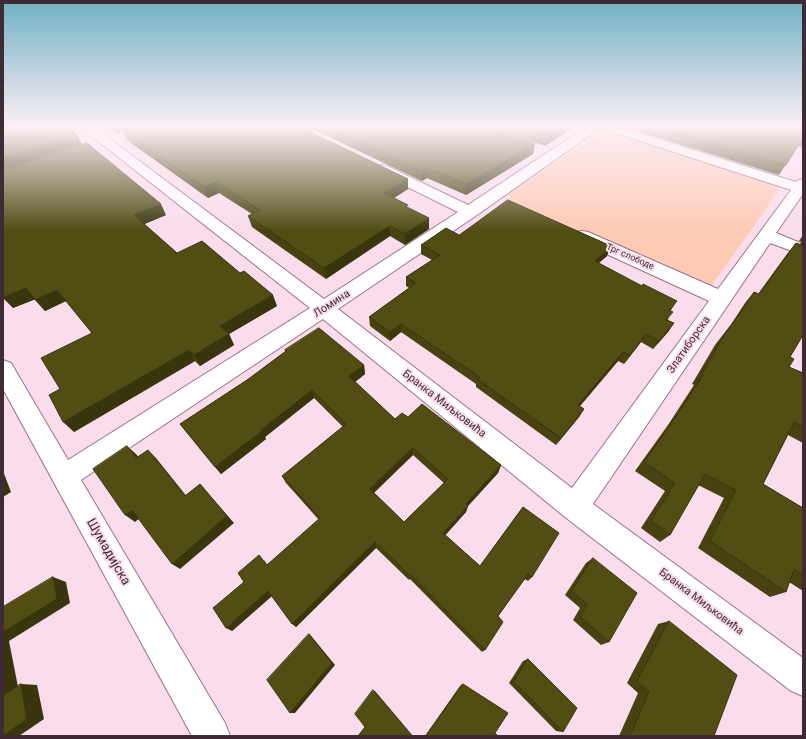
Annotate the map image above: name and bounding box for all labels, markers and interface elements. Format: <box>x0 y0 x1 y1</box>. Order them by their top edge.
street label: Трг слободе <box>605 242 655 272</box>
street label: Ломина <box>311 287 353 321</box>
street label: Златиборска <box>664 314 714 376</box>
street label: Бранка Миљковића <box>400 367 488 441</box>
street label: Шумадијска <box>83 516 133 588</box>
street label: Бранка Миљковића <box>656 566 746 638</box>

